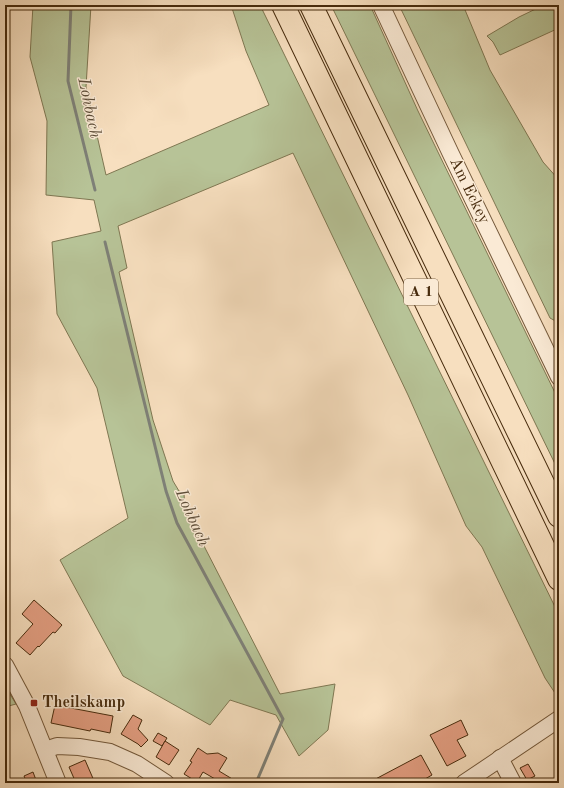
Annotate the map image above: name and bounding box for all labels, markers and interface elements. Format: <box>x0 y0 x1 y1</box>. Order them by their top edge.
water label: Lohbach <box>74 75 104 140</box>
street label: Am Eckey <box>446 155 492 227</box>
road number: A 1 <box>404 279 438 305</box>
water label: Lohbach <box>171 486 212 550</box>
place label: Theilskamp <box>42 695 125 711</box>
marker: Theilskamp <box>29 698 39 708</box>

